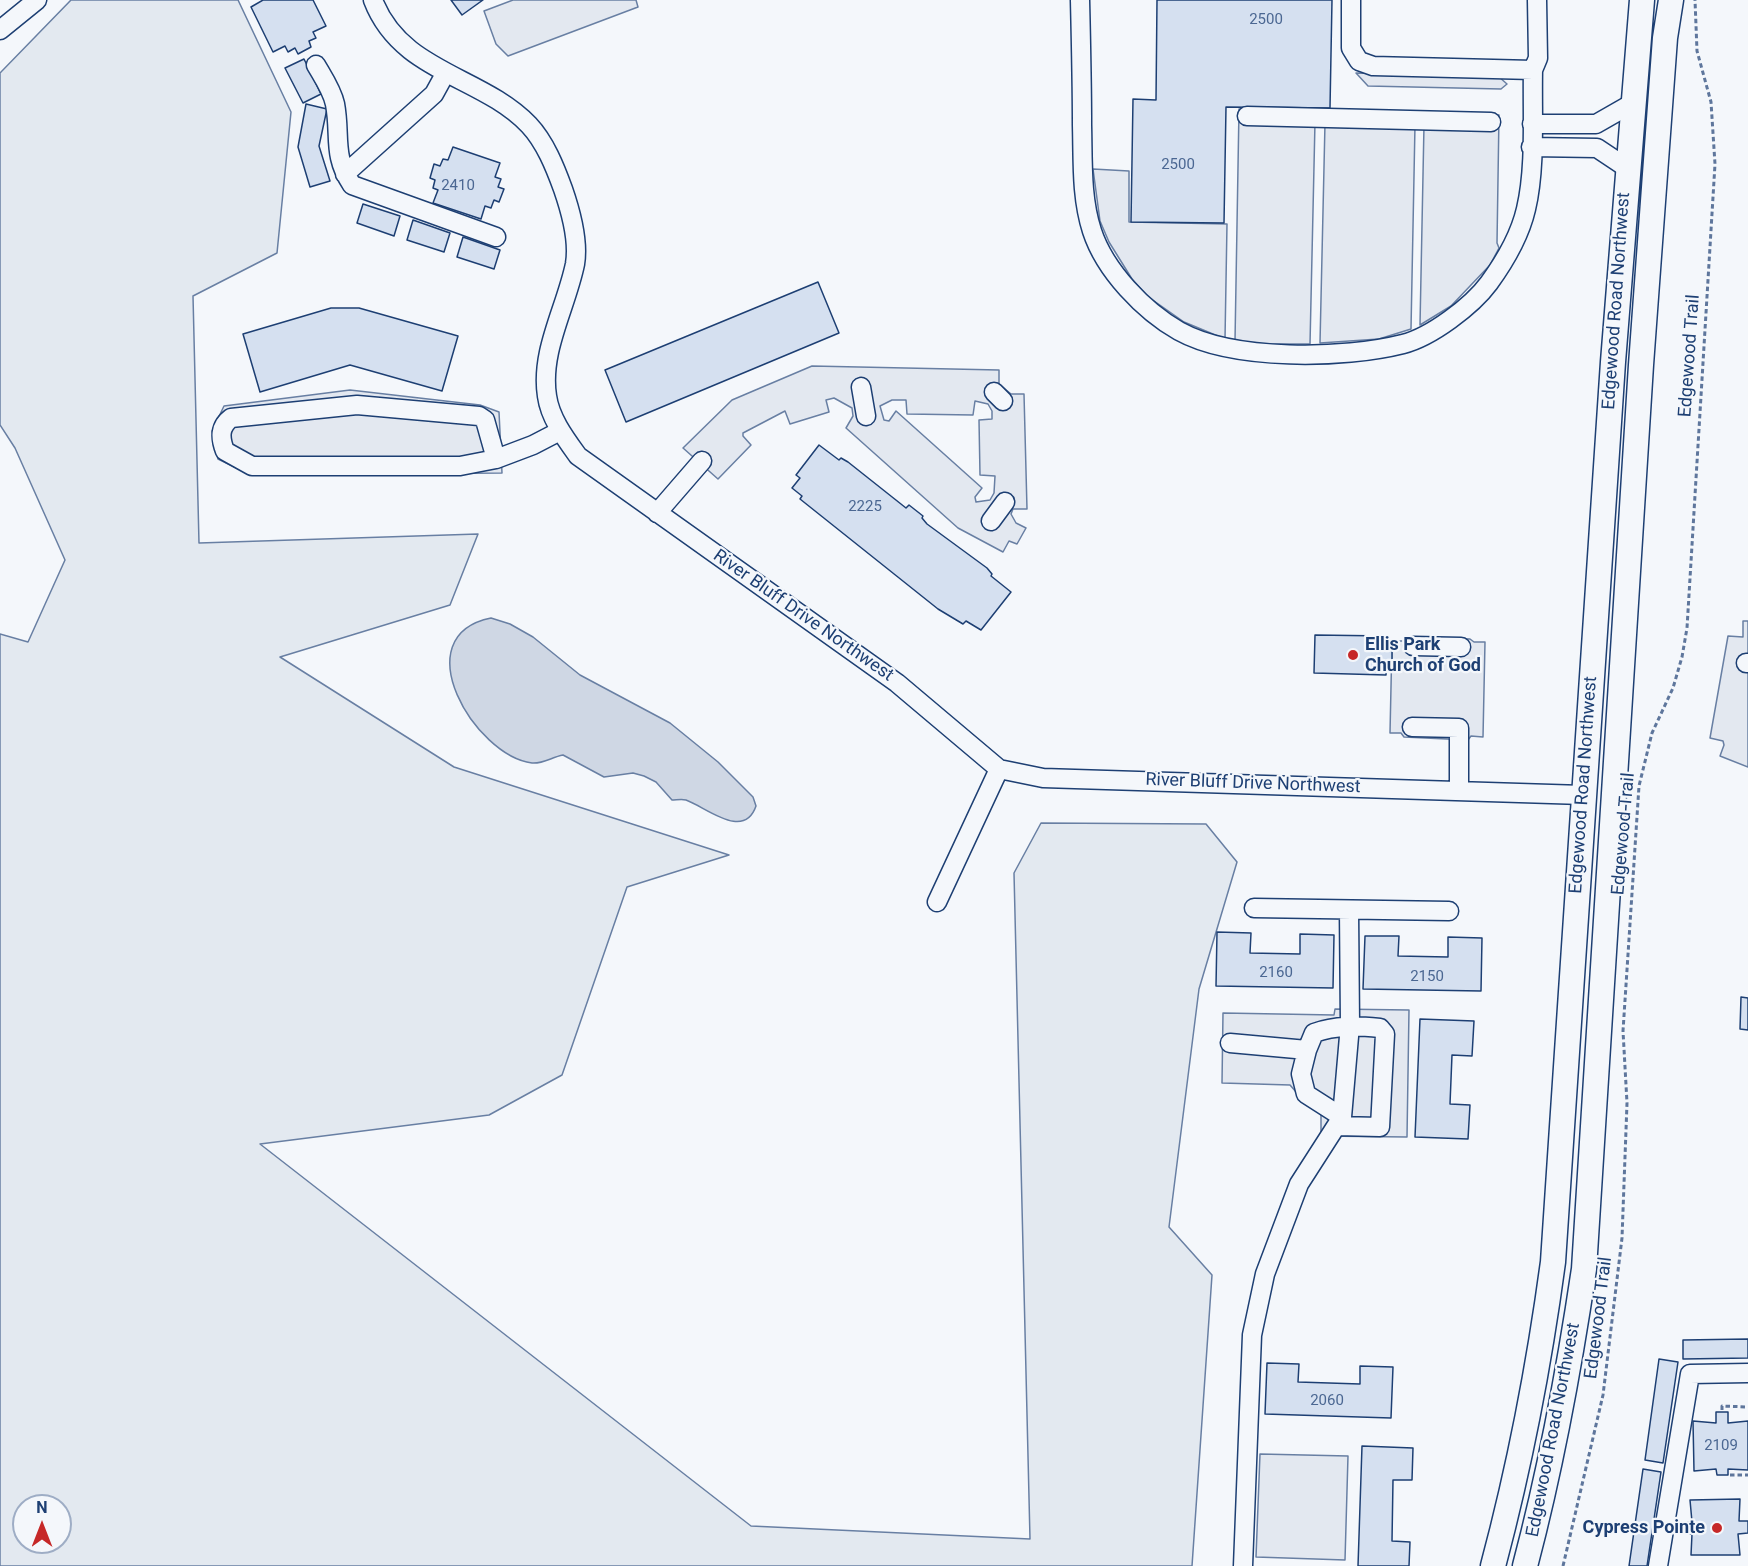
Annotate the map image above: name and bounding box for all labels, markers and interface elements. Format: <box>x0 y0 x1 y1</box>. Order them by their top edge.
house number: 2500 <box>1249 11 1283 29</box>
house number: 2500 <box>1161 156 1195 174</box>
house number: 2410 <box>441 177 475 195</box>
street label: Edgewood Road Northwest <box>1599 192 1635 410</box>
street label: Edgewood Trail <box>1675 294 1705 418</box>
house number: 2225 <box>848 498 882 516</box>
street label: River Bluff Drive Northwest <box>709 545 897 687</box>
place label: Ellis Park Church of God <box>1365 634 1481 676</box>
marker: Ellis Park Church of God <box>1346 648 1360 662</box>
street label: Edgewood Road Northwest <box>1566 676 1602 894</box>
street label: River Bluff Drive Northwest <box>1145 769 1361 799</box>
street label: Edgewood Trail <box>1608 772 1640 896</box>
house number: 2160 <box>1259 964 1293 982</box>
house number: 2150 <box>1410 968 1444 986</box>
street label: Edgewood Trail <box>1581 1256 1617 1380</box>
street label: Edgewood Road Northwest <box>1523 1321 1585 1539</box>
house number: 2060 <box>1310 1392 1344 1410</box>
house number: 2109 <box>1704 1437 1738 1455</box>
north arrow <box>12 1494 72 1554</box>
text: N <box>36 1498 48 1517</box>
place label: Cypress Pointe <box>1583 1517 1705 1539</box>
marker: Cypress Pointe <box>1710 1521 1724 1535</box>

